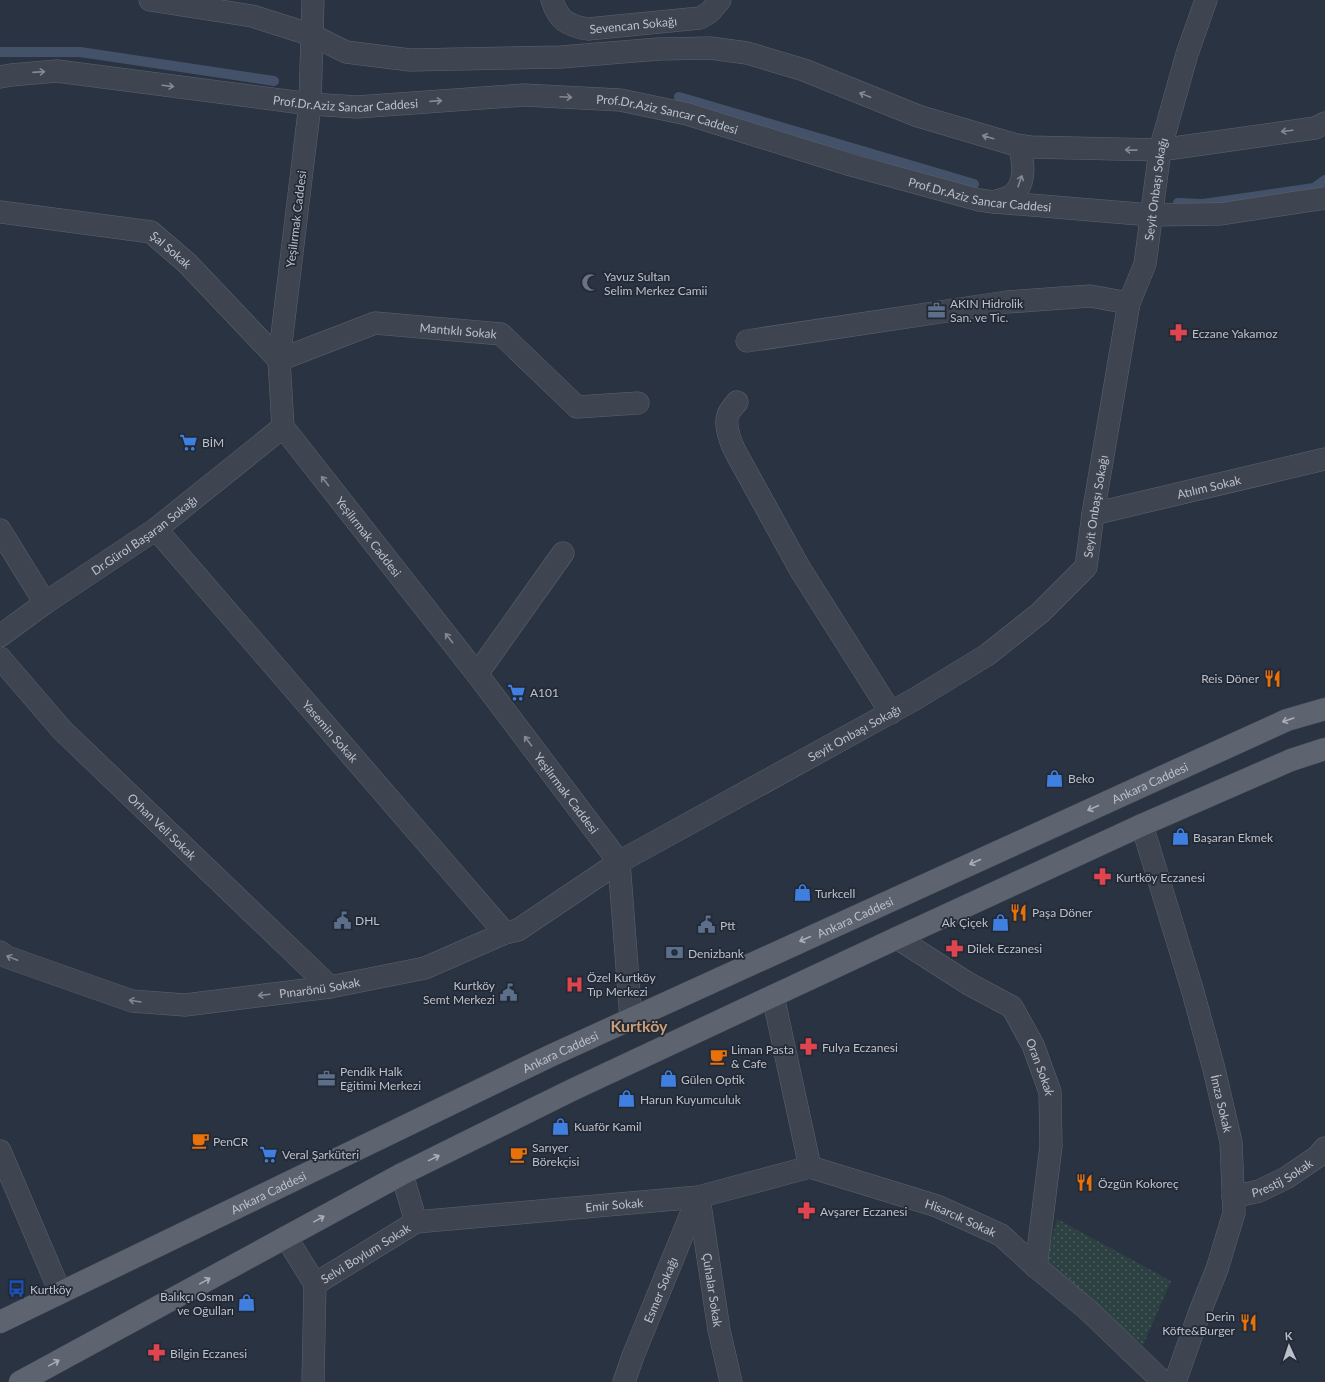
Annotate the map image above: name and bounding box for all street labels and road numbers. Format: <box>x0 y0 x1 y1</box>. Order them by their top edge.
street label: Sevencan Sokağı <box>589 13 678 36</box>
street label: Prof.Dr.Aziz Sancar Caddesi <box>596 91 740 137</box>
street label: Prof.Dr.Aziz Sancar Caddesi <box>272 92 419 115</box>
street label: Seyit Onbaşı Sokağı <box>1141 136 1171 241</box>
street label: Yeşilırmak Caddesi <box>283 170 309 268</box>
street label: Prof.Dr.Aziz Sancar Caddesi <box>907 174 1052 214</box>
street label: Şal Sokak <box>147 227 196 272</box>
street label: Mantıklı Sokak <box>419 319 498 341</box>
street label: Seyit Onbaşı Sokağı <box>1080 454 1110 559</box>
street label: Atılım Sokak <box>1175 472 1243 501</box>
street label: Dr.Gürol Başaran Sokağı <box>88 492 200 578</box>
street label: Yeşilırmak Caddesi <box>333 493 405 579</box>
street label: Yasemin Sokak <box>299 697 362 766</box>
street label: Seyit Onbaşı Sokağı <box>805 701 903 764</box>
street label: Yeşilırmak Caddesi <box>531 749 602 836</box>
street label: Ankara Caddesi <box>1109 759 1190 806</box>
street label: Orhan Veli Sokak <box>125 790 201 863</box>
street label: Ankara Caddesi <box>814 893 895 941</box>
street label: Pınarönü Sokak <box>278 974 362 1001</box>
street label: Ankara Caddesi <box>520 1027 601 1076</box>
street label: Oran Sokak <box>1023 1035 1058 1097</box>
street label: İmza Sokak <box>1208 1073 1236 1135</box>
street label: Prestij Sokak <box>1250 1154 1316 1200</box>
street label: Ankara Caddesi <box>228 1168 309 1217</box>
street label: Emir Sokak <box>585 1194 645 1214</box>
street label: Hisarcık Sokak <box>923 1195 1000 1240</box>
street label: Selvi Boylum Sokak <box>318 1220 414 1286</box>
street label: Çuhalar Sokak <box>700 1252 726 1329</box>
street label: Esmer Sokağı <box>640 1255 680 1325</box>

